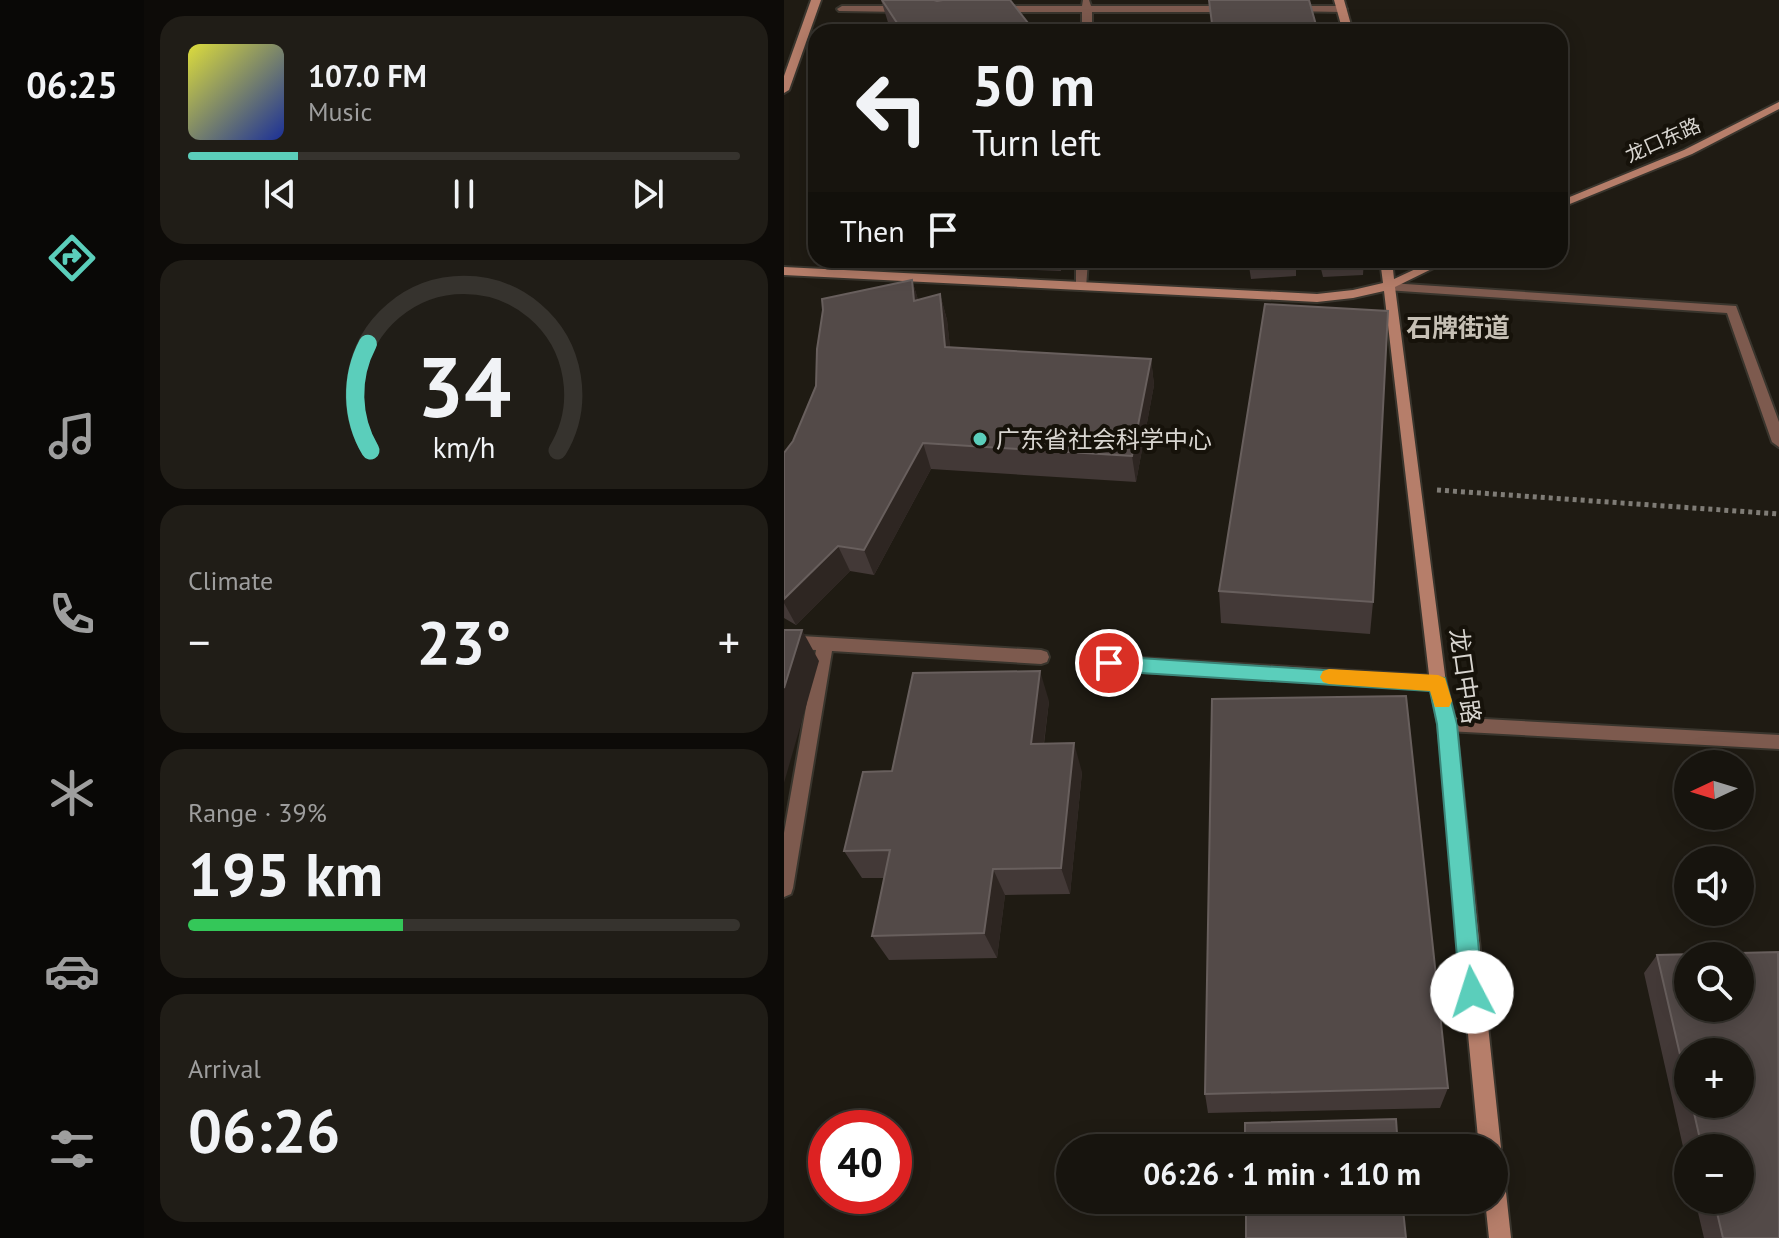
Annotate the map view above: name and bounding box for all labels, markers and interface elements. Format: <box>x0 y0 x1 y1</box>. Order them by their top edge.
text: 50 m <box>972 49 1095 121</box>
text: 107.0 FM <box>308 56 427 95</box>
icon: left <box>840 56 944 160</box>
text: 06:25 <box>26 61 118 108</box>
text: Music <box>308 95 372 128</box>
street label: 龙口东路 <box>1621 112 1705 168</box>
text: Turn left <box>972 119 1101 166</box>
icon: previous <box>258 172 302 216</box>
icon: pause <box>442 172 486 216</box>
icon: next <box>626 172 670 216</box>
icon: arrive <box>921 208 965 252</box>
text: Then <box>840 211 905 250</box>
icon: directions <box>44 230 100 286</box>
district label: 石牌街道 <box>1406 311 1510 344</box>
text: 34 <box>417 331 511 439</box>
icon: music <box>44 408 100 464</box>
place label: 广东省社会科学中心 <box>996 424 1212 455</box>
text: km/h <box>433 429 495 466</box>
marker: 广东省社会科学中心 <box>971 430 989 448</box>
text: Climate <box>188 564 273 597</box>
icon: phone <box>44 586 100 642</box>
text: 23° <box>417 603 511 681</box>
text: − <box>188 613 210 670</box>
text: + <box>718 613 740 670</box>
street label: 龙口中路 <box>1443 626 1487 726</box>
pin <box>1075 629 1143 697</box>
icon: arrive <box>1087 641 1131 685</box>
north arrow <box>1674 750 1754 830</box>
map controls <box>1674 750 1754 1214</box>
icon: climate <box>44 765 100 821</box>
text: Range · 39% <box>188 796 327 829</box>
text: 195 km <box>188 835 383 913</box>
button: sound <box>1674 846 1754 926</box>
button: search <box>1674 942 1754 1022</box>
icon: car <box>44 943 100 999</box>
position arrow <box>1430 950 1514 1034</box>
button: + <box>1674 1038 1754 1118</box>
text: Arrival <box>188 1052 261 1085</box>
text: 06:26 <box>188 1091 340 1169</box>
speed limit sign: 40 <box>808 1110 912 1214</box>
icon: filters <box>44 1121 100 1177</box>
button: − <box>1674 1134 1754 1214</box>
text: 06:26 · 1 min · 110 m <box>1143 1154 1421 1193</box>

